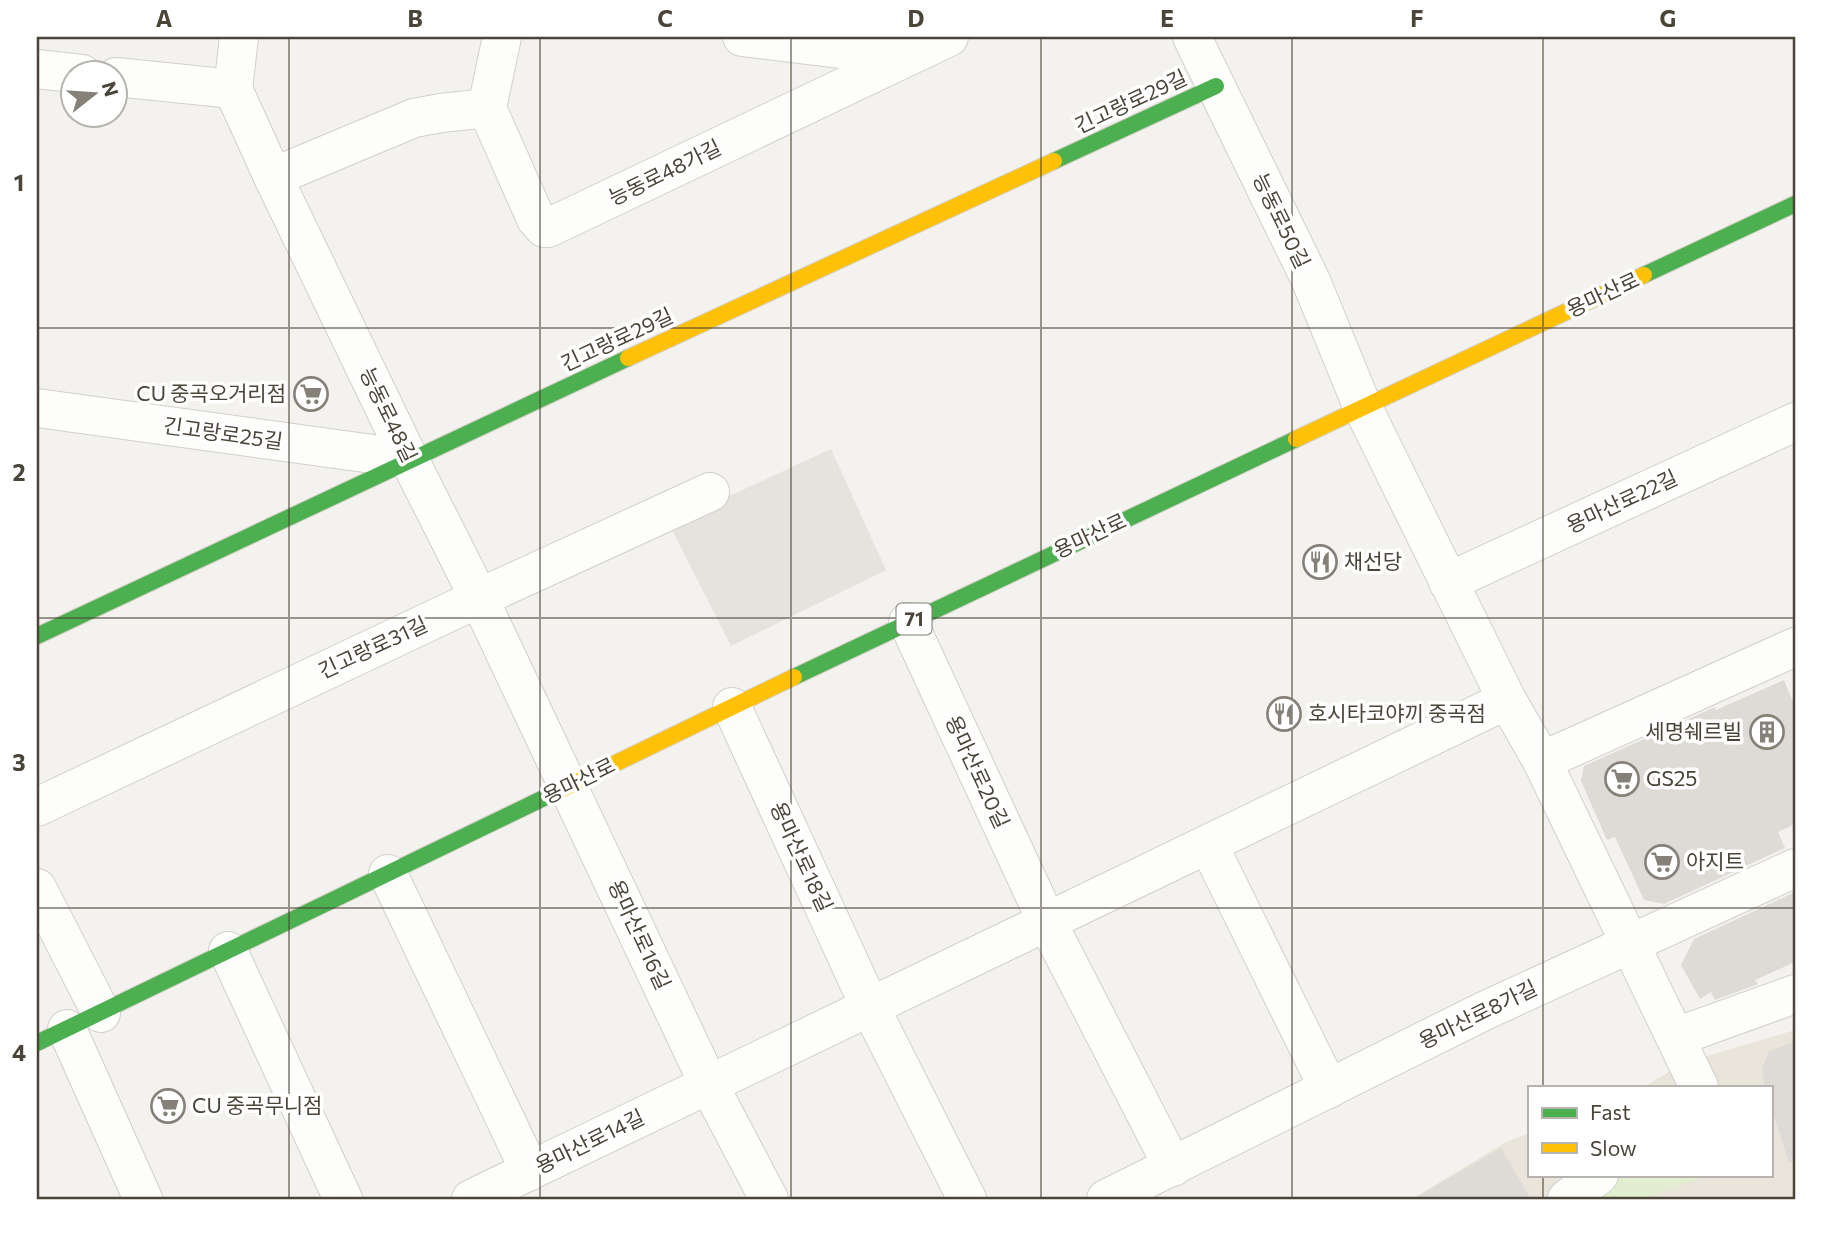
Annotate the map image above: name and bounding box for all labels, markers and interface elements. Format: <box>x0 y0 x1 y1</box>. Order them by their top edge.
text: A <box>156 4 173 32</box>
text: B <box>407 4 423 32</box>
text: C <box>657 4 673 32</box>
text: D <box>908 4 925 32</box>
text: E <box>1160 4 1174 32</box>
text: F <box>1410 4 1424 32</box>
text: G <box>1660 4 1676 32</box>
north arrow <box>60 60 130 130</box>
street label: 긴고랑로29길 <box>1070 64 1190 138</box>
text: N <box>98 79 124 99</box>
street label: 능동로48가길 <box>604 134 725 210</box>
text: 1 <box>14 168 24 196</box>
street label: 능동로50길 <box>1249 169 1316 272</box>
street label: 용마산로 <box>1562 266 1643 321</box>
street label: 긴고랑로29길 <box>556 302 676 376</box>
street label: 능동로48길 <box>356 363 423 466</box>
supermarket icon: CU 중곡오거리점 <box>292 375 330 413</box>
place label: CU 중곡오거리점 <box>136 380 286 405</box>
street label: 긴고랑로25길 <box>162 412 285 453</box>
text: 2 <box>12 458 26 486</box>
street label: 용마산로22길 <box>1562 464 1681 537</box>
street label: 용마산로 <box>1049 507 1130 562</box>
restaurant icon: 채선당 <box>1301 543 1339 581</box>
place label: 채선당 <box>1344 548 1402 573</box>
road number: 71 <box>897 604 932 634</box>
street label: 긴고랑로31길 <box>314 610 431 683</box>
restaurant icon: 호시타코야끼 중곡점 <box>1265 695 1303 733</box>
place label: 호시타코야끼 중곡점 <box>1308 700 1486 725</box>
street label: 용마산로20길 <box>941 711 1015 832</box>
building icon: 세명쉐르빌 <box>1748 713 1786 751</box>
place label: 세명쉐르빌 <box>1645 718 1742 743</box>
text: 3 <box>12 748 26 776</box>
street label: 용마산로 <box>538 751 619 808</box>
supermarket icon: GS25 <box>1603 760 1641 798</box>
place label: GS25 <box>1646 765 1697 790</box>
street label: 용마산로18길 <box>766 797 839 915</box>
supermarket icon: 아지트 <box>1643 843 1681 881</box>
place label: 아지트 <box>1686 848 1744 873</box>
street label: 용마산로16길 <box>604 875 677 993</box>
street label: 용마산로8가길 <box>1414 974 1541 1053</box>
text: 4 <box>12 1038 26 1066</box>
legend <box>1528 1086 1772 1176</box>
supermarket icon: CU 중곡무니점 <box>149 1087 187 1125</box>
place label: CU 중곡무니점 <box>192 1092 322 1117</box>
text: Fast <box>1590 1099 1631 1124</box>
street label: 용마산로14길 <box>531 1104 648 1178</box>
text: Slow <box>1590 1135 1637 1160</box>

